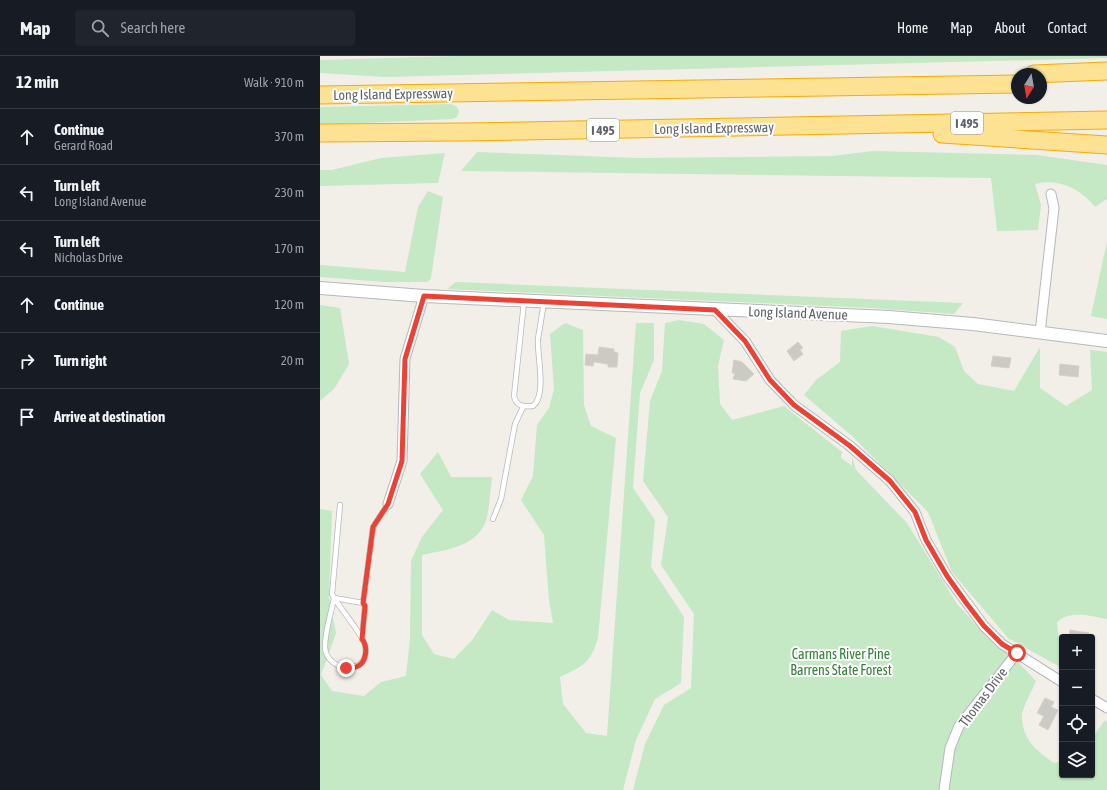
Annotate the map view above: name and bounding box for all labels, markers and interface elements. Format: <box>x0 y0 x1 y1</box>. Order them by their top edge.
search box <box>75 10 355 46</box>
text: Map <box>20 17 51 39</box>
icon: search <box>89 17 111 39</box>
text: Search here <box>121 19 185 36</box>
text: Home <box>897 20 928 36</box>
text: Map <box>950 20 973 36</box>
text: About <box>995 20 1026 36</box>
text: Contact <box>1048 20 1087 36</box>
north arrow <box>1011 68 1047 104</box>
text: 12 min <box>16 72 59 92</box>
text: Walk · 910 m <box>244 75 304 90</box>
street label: Long Island Expressway <box>333 85 453 103</box>
road number: I 495 <box>951 112 983 134</box>
road number: I 495 <box>587 119 619 141</box>
street label: Long Island Expressway <box>654 119 774 137</box>
text: Continue <box>54 121 104 138</box>
icon: ahead <box>16 126 38 148</box>
text: 370 m <box>275 129 304 144</box>
text: Gerard Road <box>54 138 113 153</box>
text: Turn left <box>54 177 100 194</box>
icon: left <box>16 182 38 204</box>
text: 230 m <box>275 185 304 200</box>
text: Long Island Avenue <box>54 194 146 209</box>
text: Turn left <box>54 233 100 250</box>
icon: left <box>16 238 38 260</box>
text: 170 m <box>275 241 304 256</box>
text: Nicholas Drive <box>54 250 123 265</box>
icon: ahead <box>16 294 38 316</box>
text: Continue <box>54 296 104 313</box>
text: 120 m <box>275 297 304 312</box>
street label: Long Island Avenue <box>748 303 848 323</box>
icon: right <box>16 350 38 372</box>
text: Turn right <box>54 352 107 369</box>
text: 20 m <box>281 353 304 368</box>
icon: arrive <box>16 406 38 428</box>
text: Arrive at destination <box>54 408 165 425</box>
map controls <box>1059 634 1095 778</box>
button: + <box>1059 634 1095 670</box>
route start <box>1008 644 1026 662</box>
park label: Carmans River Pine Barrens State Forest <box>790 646 892 678</box>
route end <box>337 659 355 677</box>
street label: Thomas Drive <box>956 664 1010 730</box>
button: − <box>1059 670 1095 706</box>
button: locate <box>1059 706 1095 742</box>
button: layers <box>1059 742 1095 778</box>

